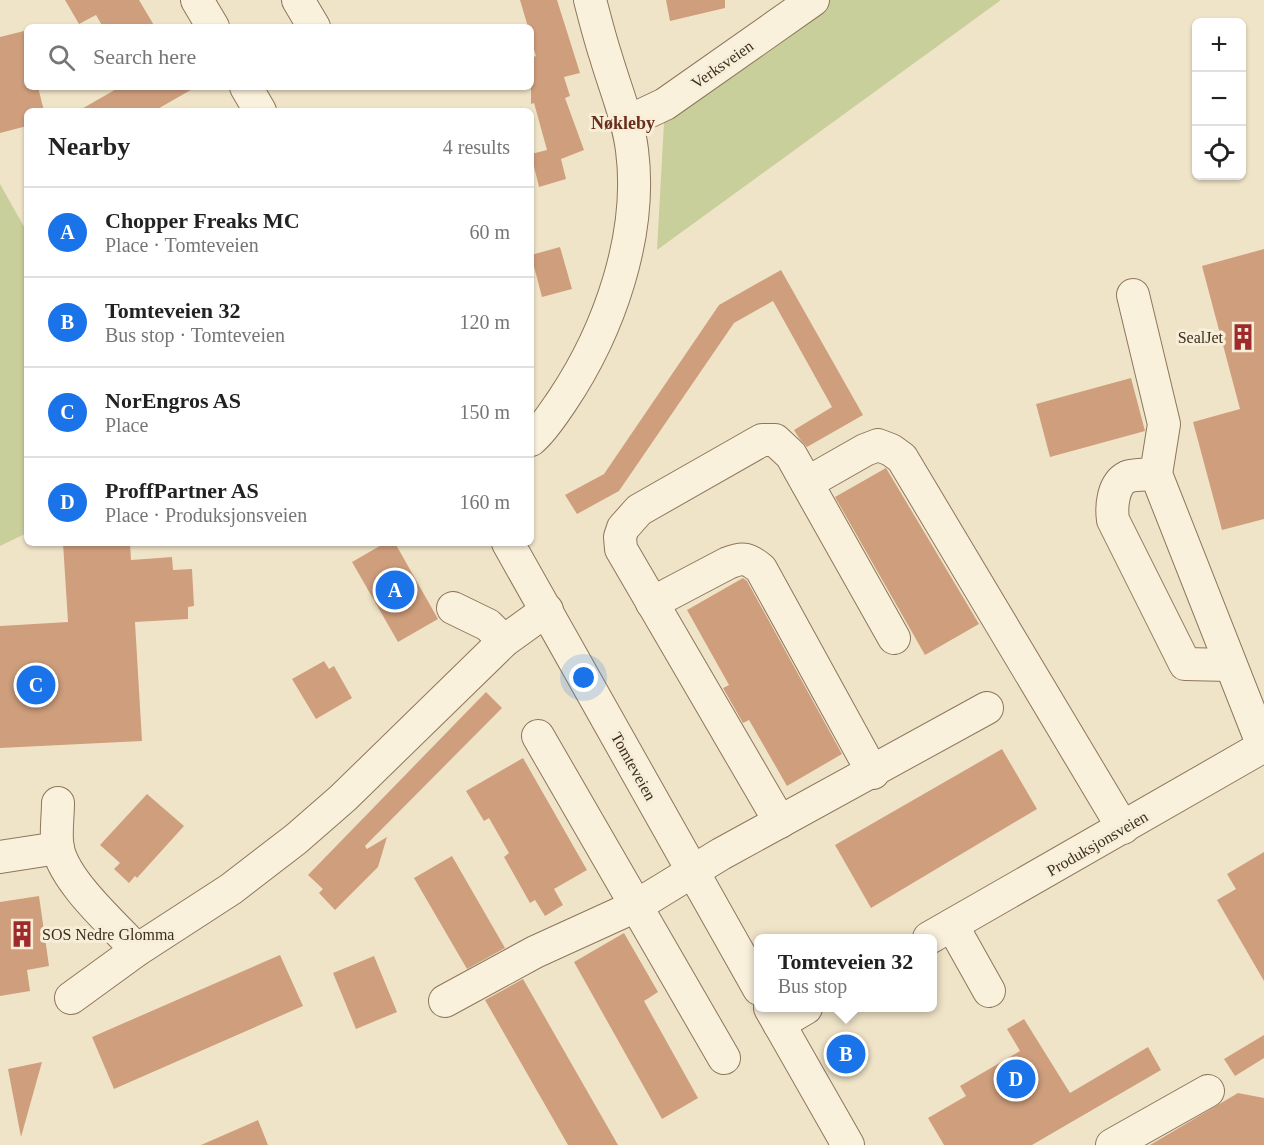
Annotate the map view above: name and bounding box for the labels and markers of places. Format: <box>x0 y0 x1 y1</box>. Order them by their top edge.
building icon: SealJet <box>1228 322 1258 352</box>
place label: SealJet <box>1178 329 1224 346</box>
pin: A <box>376 568 414 612</box>
pin: C <box>16 662 56 708</box>
building icon: SOS Nedre Glomma <box>7 919 37 949</box>
place label: SOS Nedre Glomma <box>42 926 174 943</box>
pin: B <box>826 1032 866 1076</box>
pin: D <box>996 1056 1036 1102</box>

